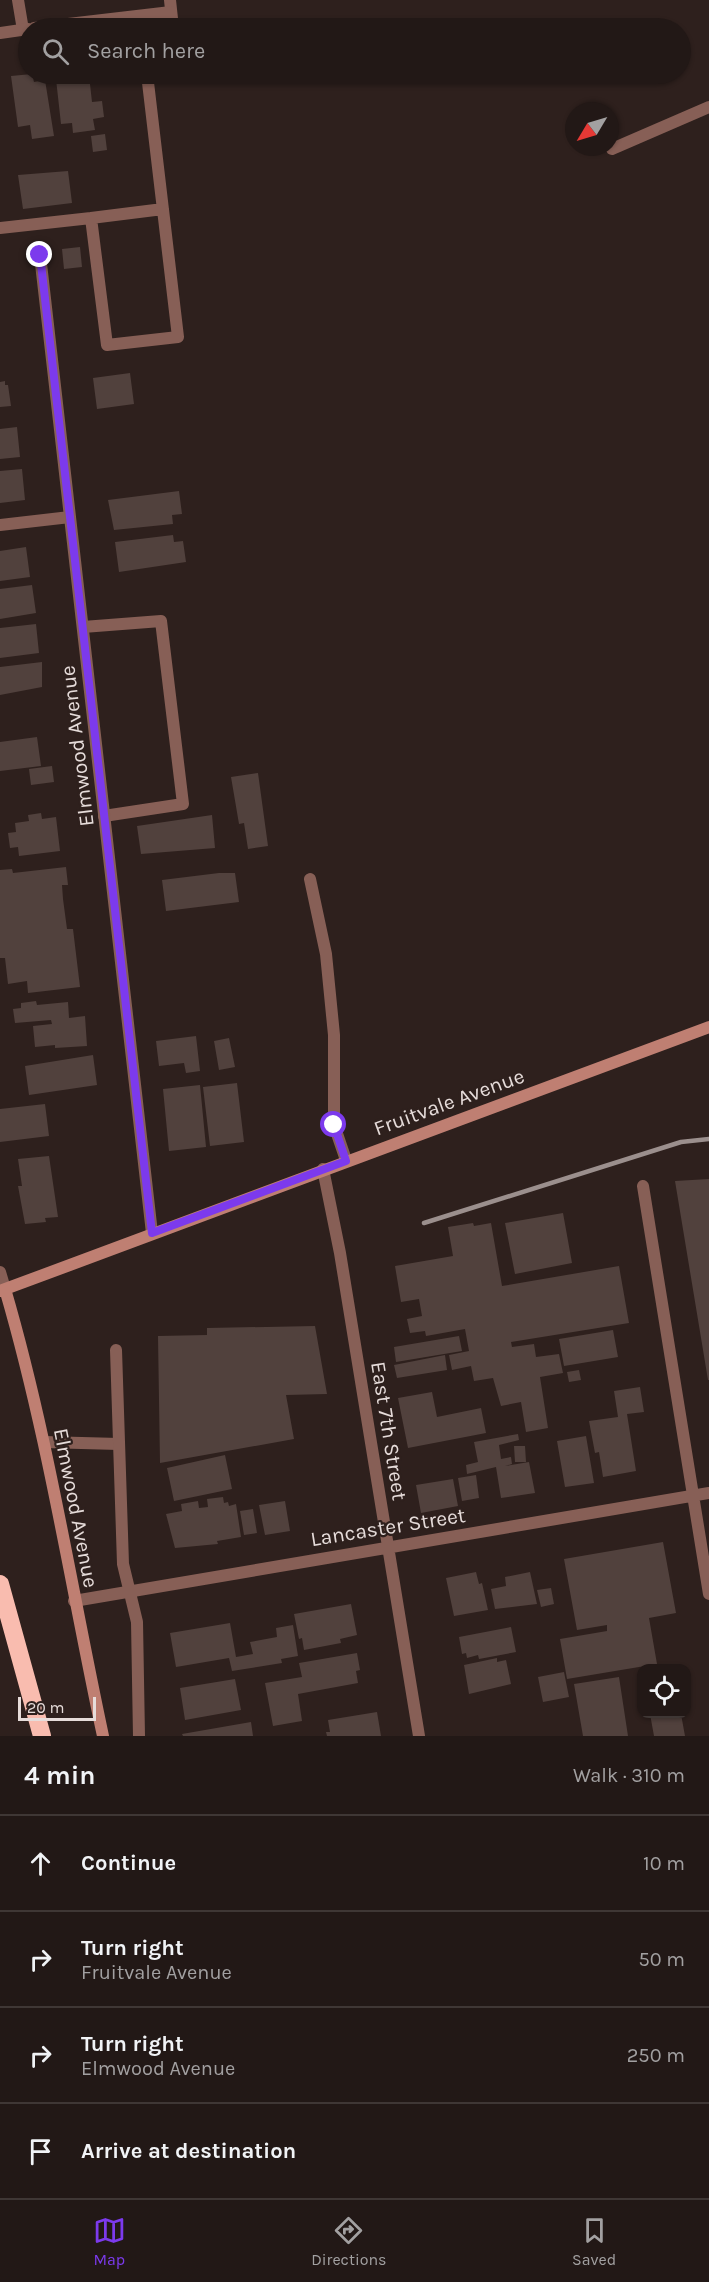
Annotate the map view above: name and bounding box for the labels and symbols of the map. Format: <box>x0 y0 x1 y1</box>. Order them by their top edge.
north arrow <box>565 102 619 156</box>
route end <box>26 241 52 267</box>
street label: Elmwood Avenue <box>55 664 99 828</box>
street label: Fruitvale Avenue <box>370 1064 528 1140</box>
route start <box>320 1111 346 1137</box>
street label: East 7th Street <box>366 1360 412 1502</box>
street label: Elmwood Avenue <box>49 1426 103 1590</box>
street label: Lancaster Street <box>309 1503 467 1551</box>
scale bar <box>18 1694 96 1722</box>

